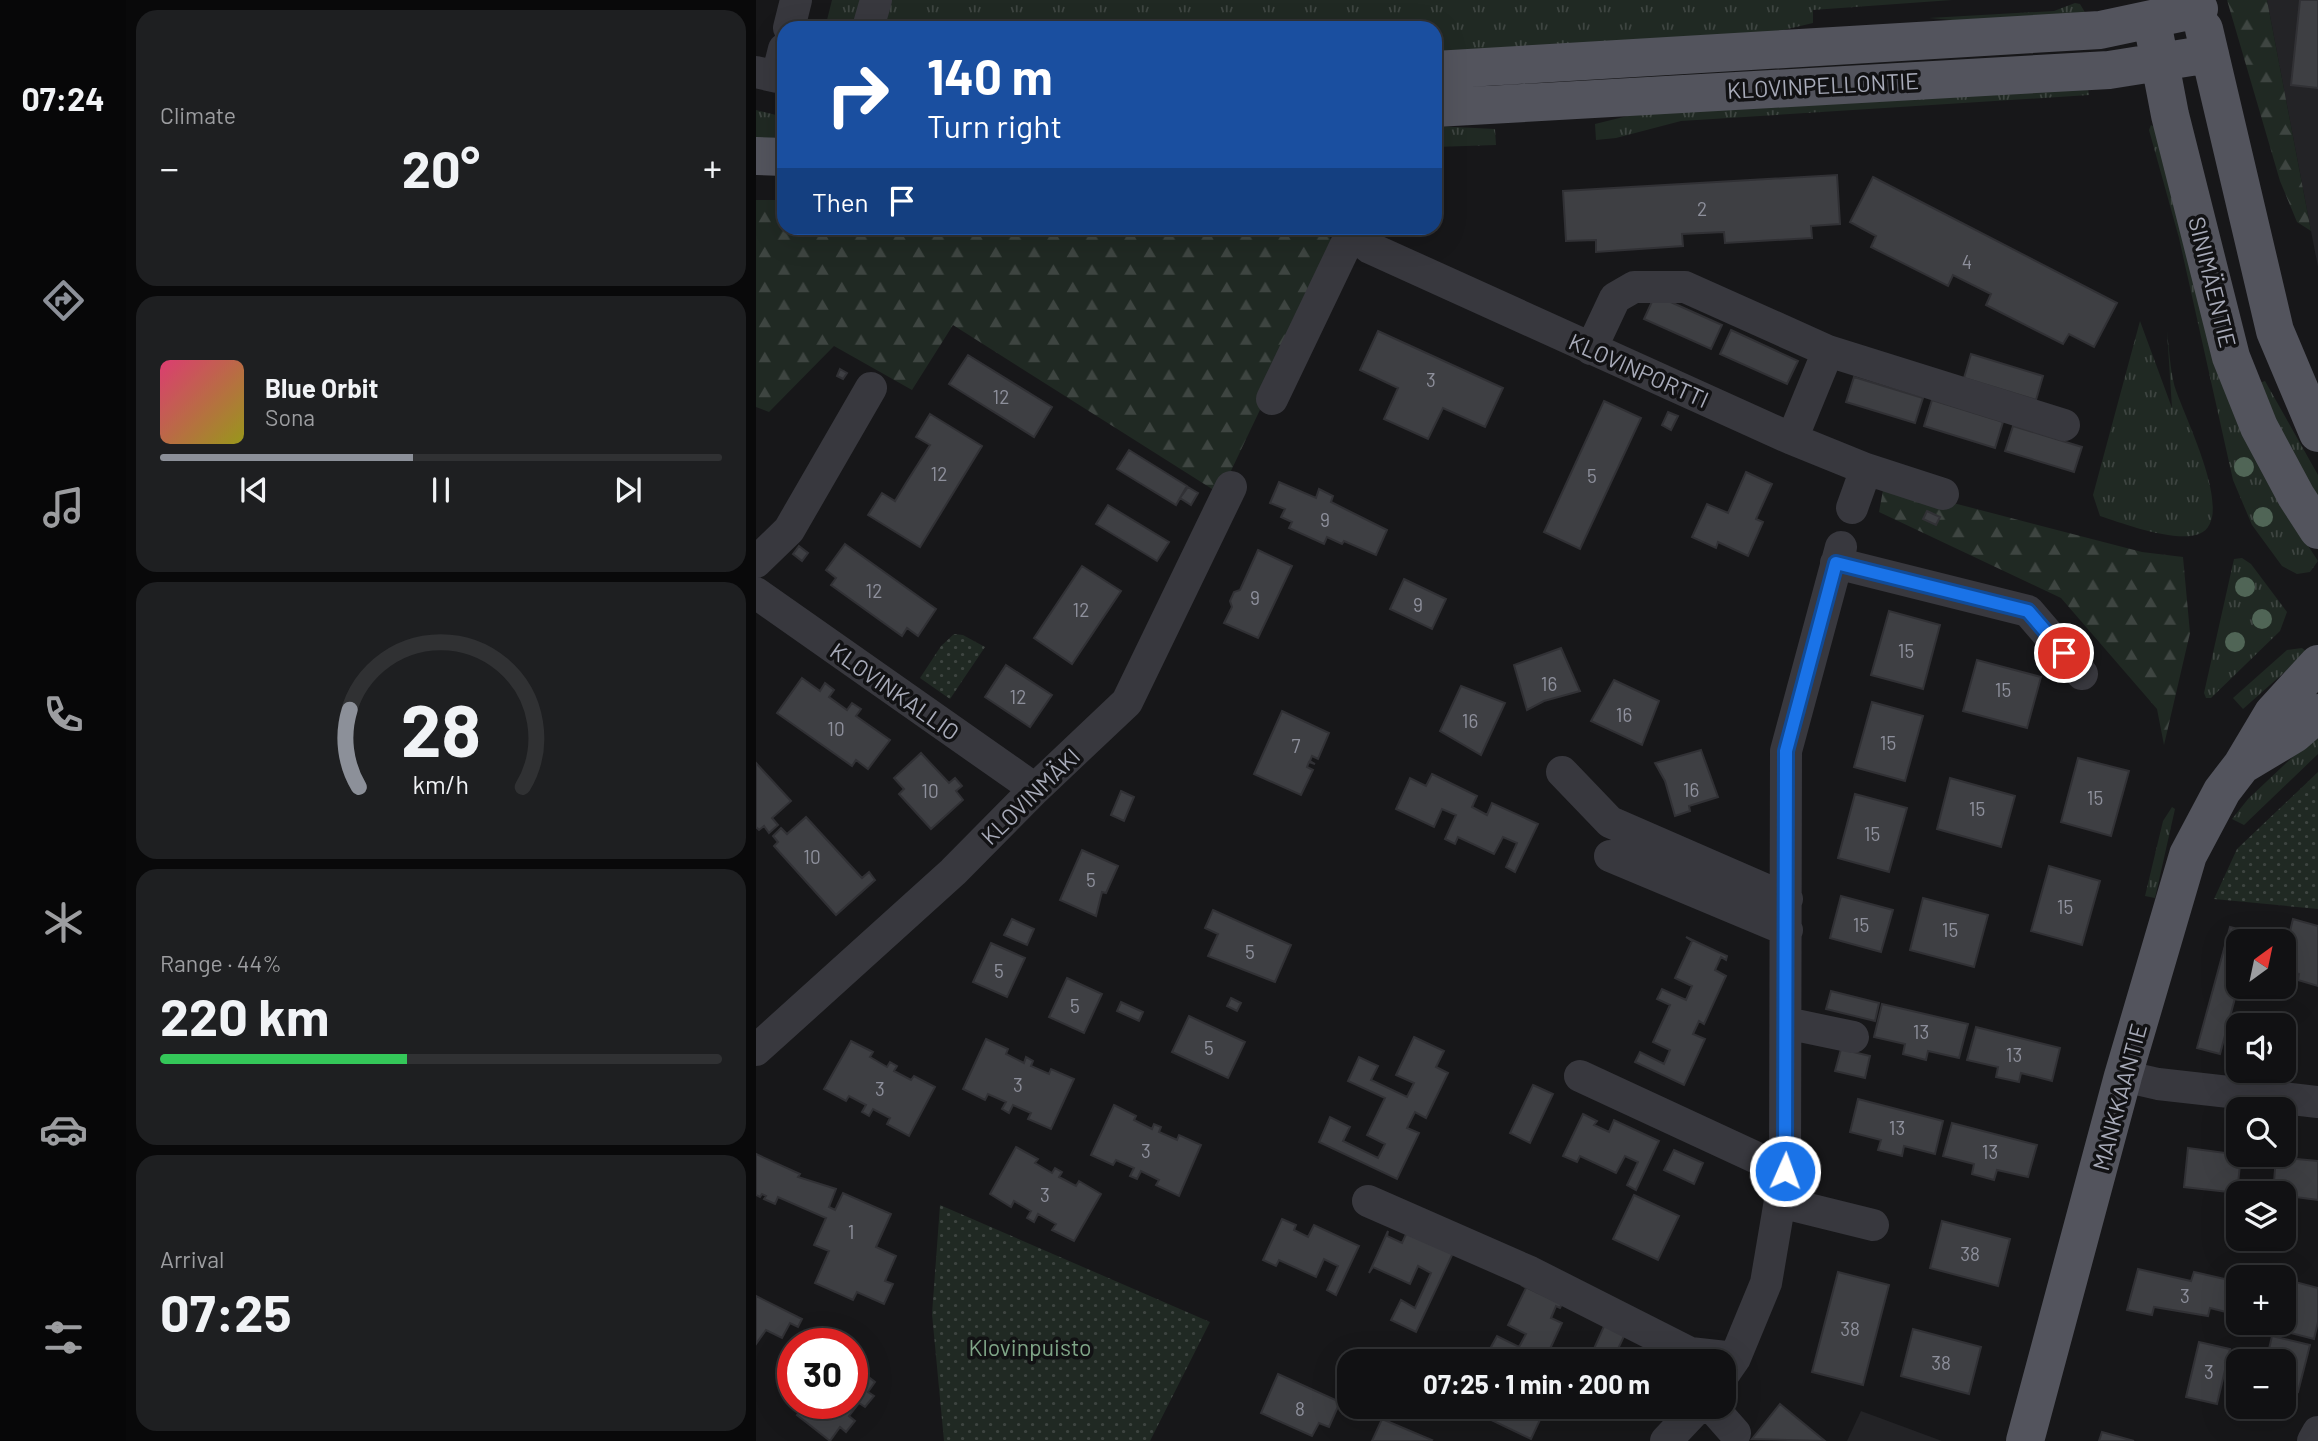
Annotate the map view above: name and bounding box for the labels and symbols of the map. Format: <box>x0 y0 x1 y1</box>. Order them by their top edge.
street label: KLOVINPELLONTIE <box>1726 66 1920 104</box>
house number: 2 <box>1697 197 1707 220</box>
street label: SINIMÄENTIE <box>2183 214 2243 350</box>
house number: 4 <box>1962 250 1972 273</box>
street label: KLOVINPORTTI <box>1565 327 1713 413</box>
house number: 3 <box>1426 368 1436 391</box>
house number: 12 <box>993 385 1009 408</box>
house number: 12 <box>931 462 947 485</box>
house number: 5 <box>1587 464 1597 487</box>
house number: 9 <box>1320 508 1330 531</box>
house number: 12 <box>866 579 882 602</box>
house number: 9 <box>1250 586 1260 609</box>
house number: 9 <box>1413 593 1423 616</box>
house number: 12 <box>1073 598 1089 621</box>
pin <box>2034 623 2094 683</box>
street label: KLOVINKALLIO <box>825 636 965 746</box>
house number: 15 <box>1898 639 1914 662</box>
house number: 16 <box>1541 672 1557 695</box>
house number: 15 <box>1995 678 2011 701</box>
house number: 12 <box>1010 685 1026 708</box>
house number: 16 <box>1616 703 1632 726</box>
house number: 16 <box>1462 709 1478 732</box>
house number: 10 <box>827 717 845 740</box>
house number: 15 <box>1880 731 1896 754</box>
house number: 7 <box>1292 734 1301 757</box>
street label: KLOVINMÄKI <box>975 742 1085 850</box>
house number: 16 <box>1683 778 1699 801</box>
house number: 10 <box>921 779 939 802</box>
house number: 15 <box>2087 786 2103 809</box>
house number: 15 <box>1969 797 1985 820</box>
house number: 15 <box>1864 822 1880 845</box>
house number: 10 <box>803 845 821 868</box>
house number: 5 <box>1086 868 1096 891</box>
house number: 15 <box>2057 895 2073 918</box>
house number: 15 <box>1853 913 1869 936</box>
house number: 15 <box>1942 918 1958 941</box>
north arrow <box>2226 929 2296 999</box>
house number: 5 <box>1245 940 1255 963</box>
house number: 5 <box>994 959 1004 982</box>
house number: 5 <box>1070 994 1080 1017</box>
house number: 13 <box>1913 1020 1929 1043</box>
street label: MANKKAANTIE <box>2086 1020 2152 1174</box>
house number: 5 <box>1204 1036 1214 1059</box>
house number: 13 <box>2006 1043 2022 1066</box>
house number: 3 <box>1013 1073 1023 1096</box>
house number: 3 <box>875 1077 885 1100</box>
house number: 13 <box>1889 1116 1905 1139</box>
position arrow <box>1748 1134 1822 1208</box>
house number: 3 <box>1141 1139 1151 1162</box>
house number: 13 <box>1982 1140 1998 1163</box>
house number: 3 <box>1040 1183 1050 1206</box>
house number: 1 <box>848 1220 854 1243</box>
house number: 38 <box>1960 1242 1980 1265</box>
house number: 3 <box>2180 1284 2190 1307</box>
house number: 38 <box>1840 1317 1860 1340</box>
speed limit sign: 30 <box>777 1328 868 1419</box>
park label: Klovinpuisto <box>968 1333 1092 1361</box>
house number: 38 <box>1931 1351 1951 1374</box>
house number: 3 <box>2204 1360 2214 1383</box>
house number: 8 <box>1295 1397 1305 1420</box>

